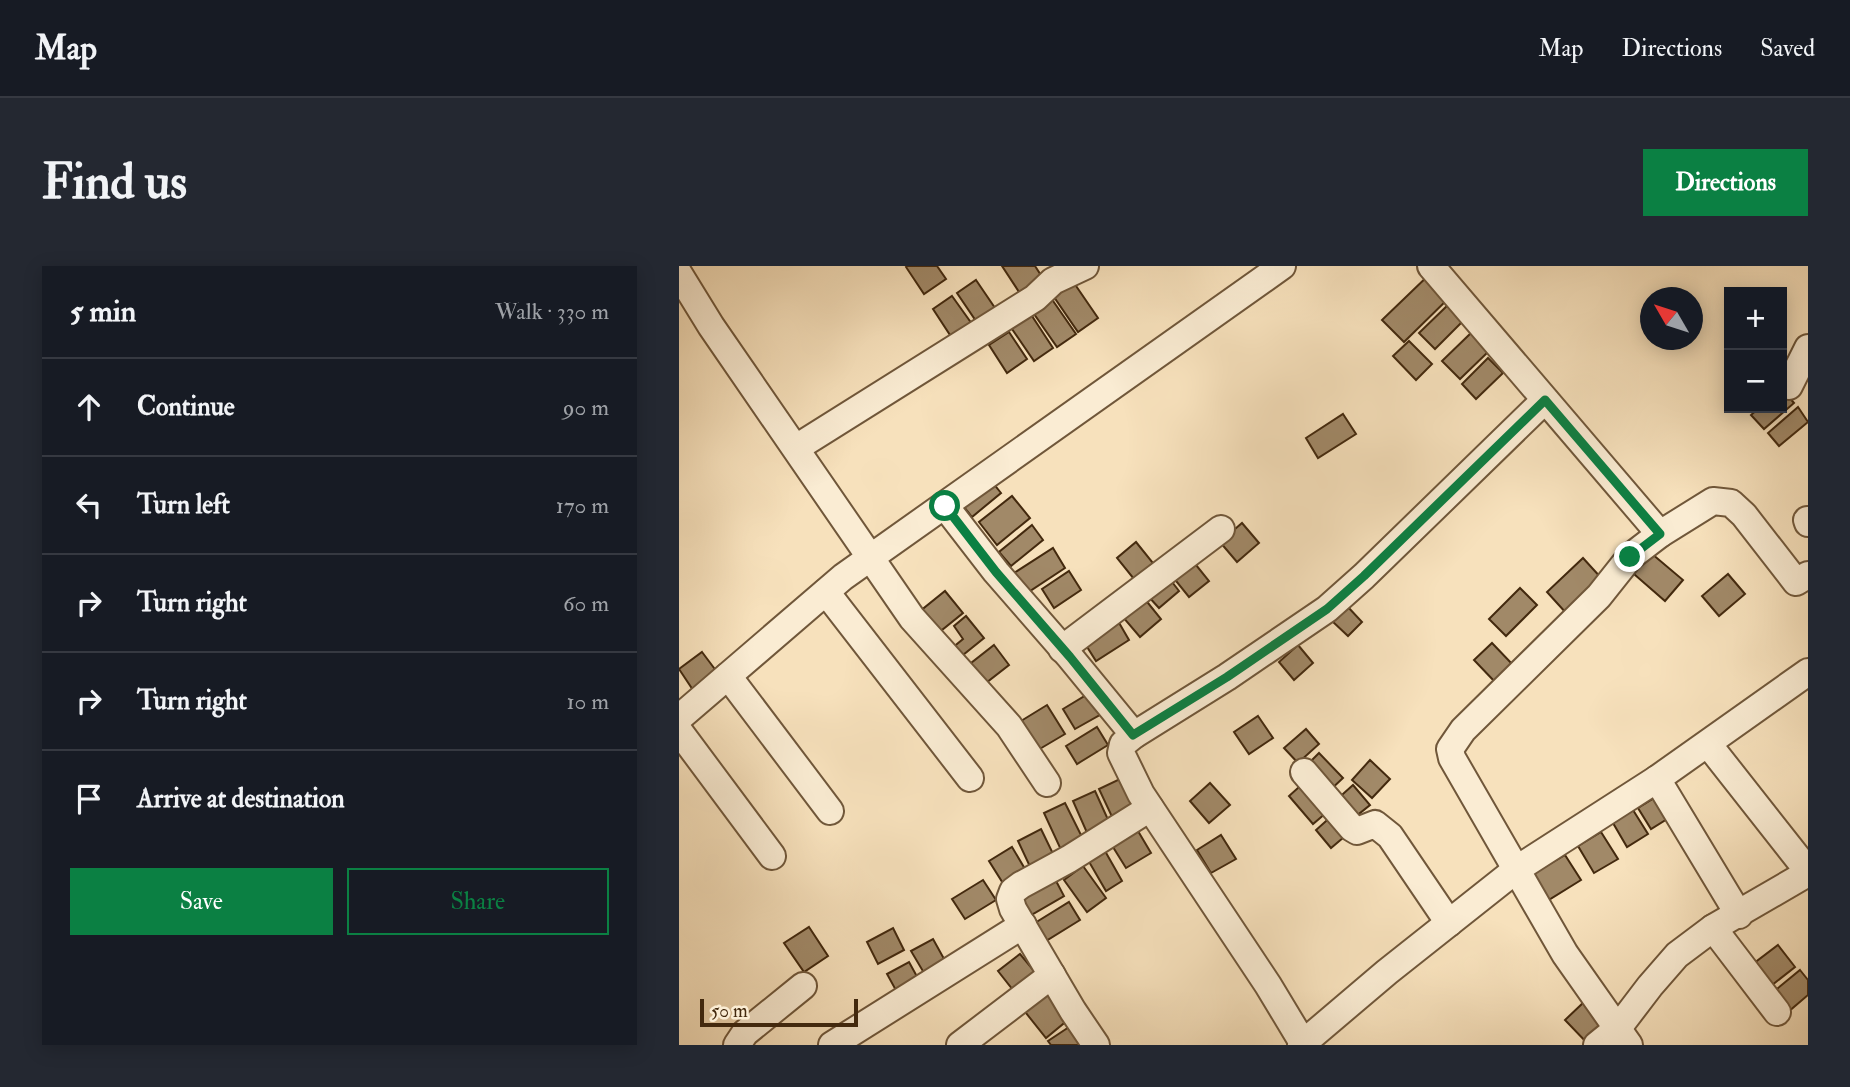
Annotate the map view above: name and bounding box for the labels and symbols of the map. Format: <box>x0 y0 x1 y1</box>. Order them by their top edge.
north arrow <box>1640 287 1703 350</box>
route start <box>929 490 960 521</box>
route end <box>1614 541 1645 572</box>
scale bar <box>700 996 857 1028</box>

